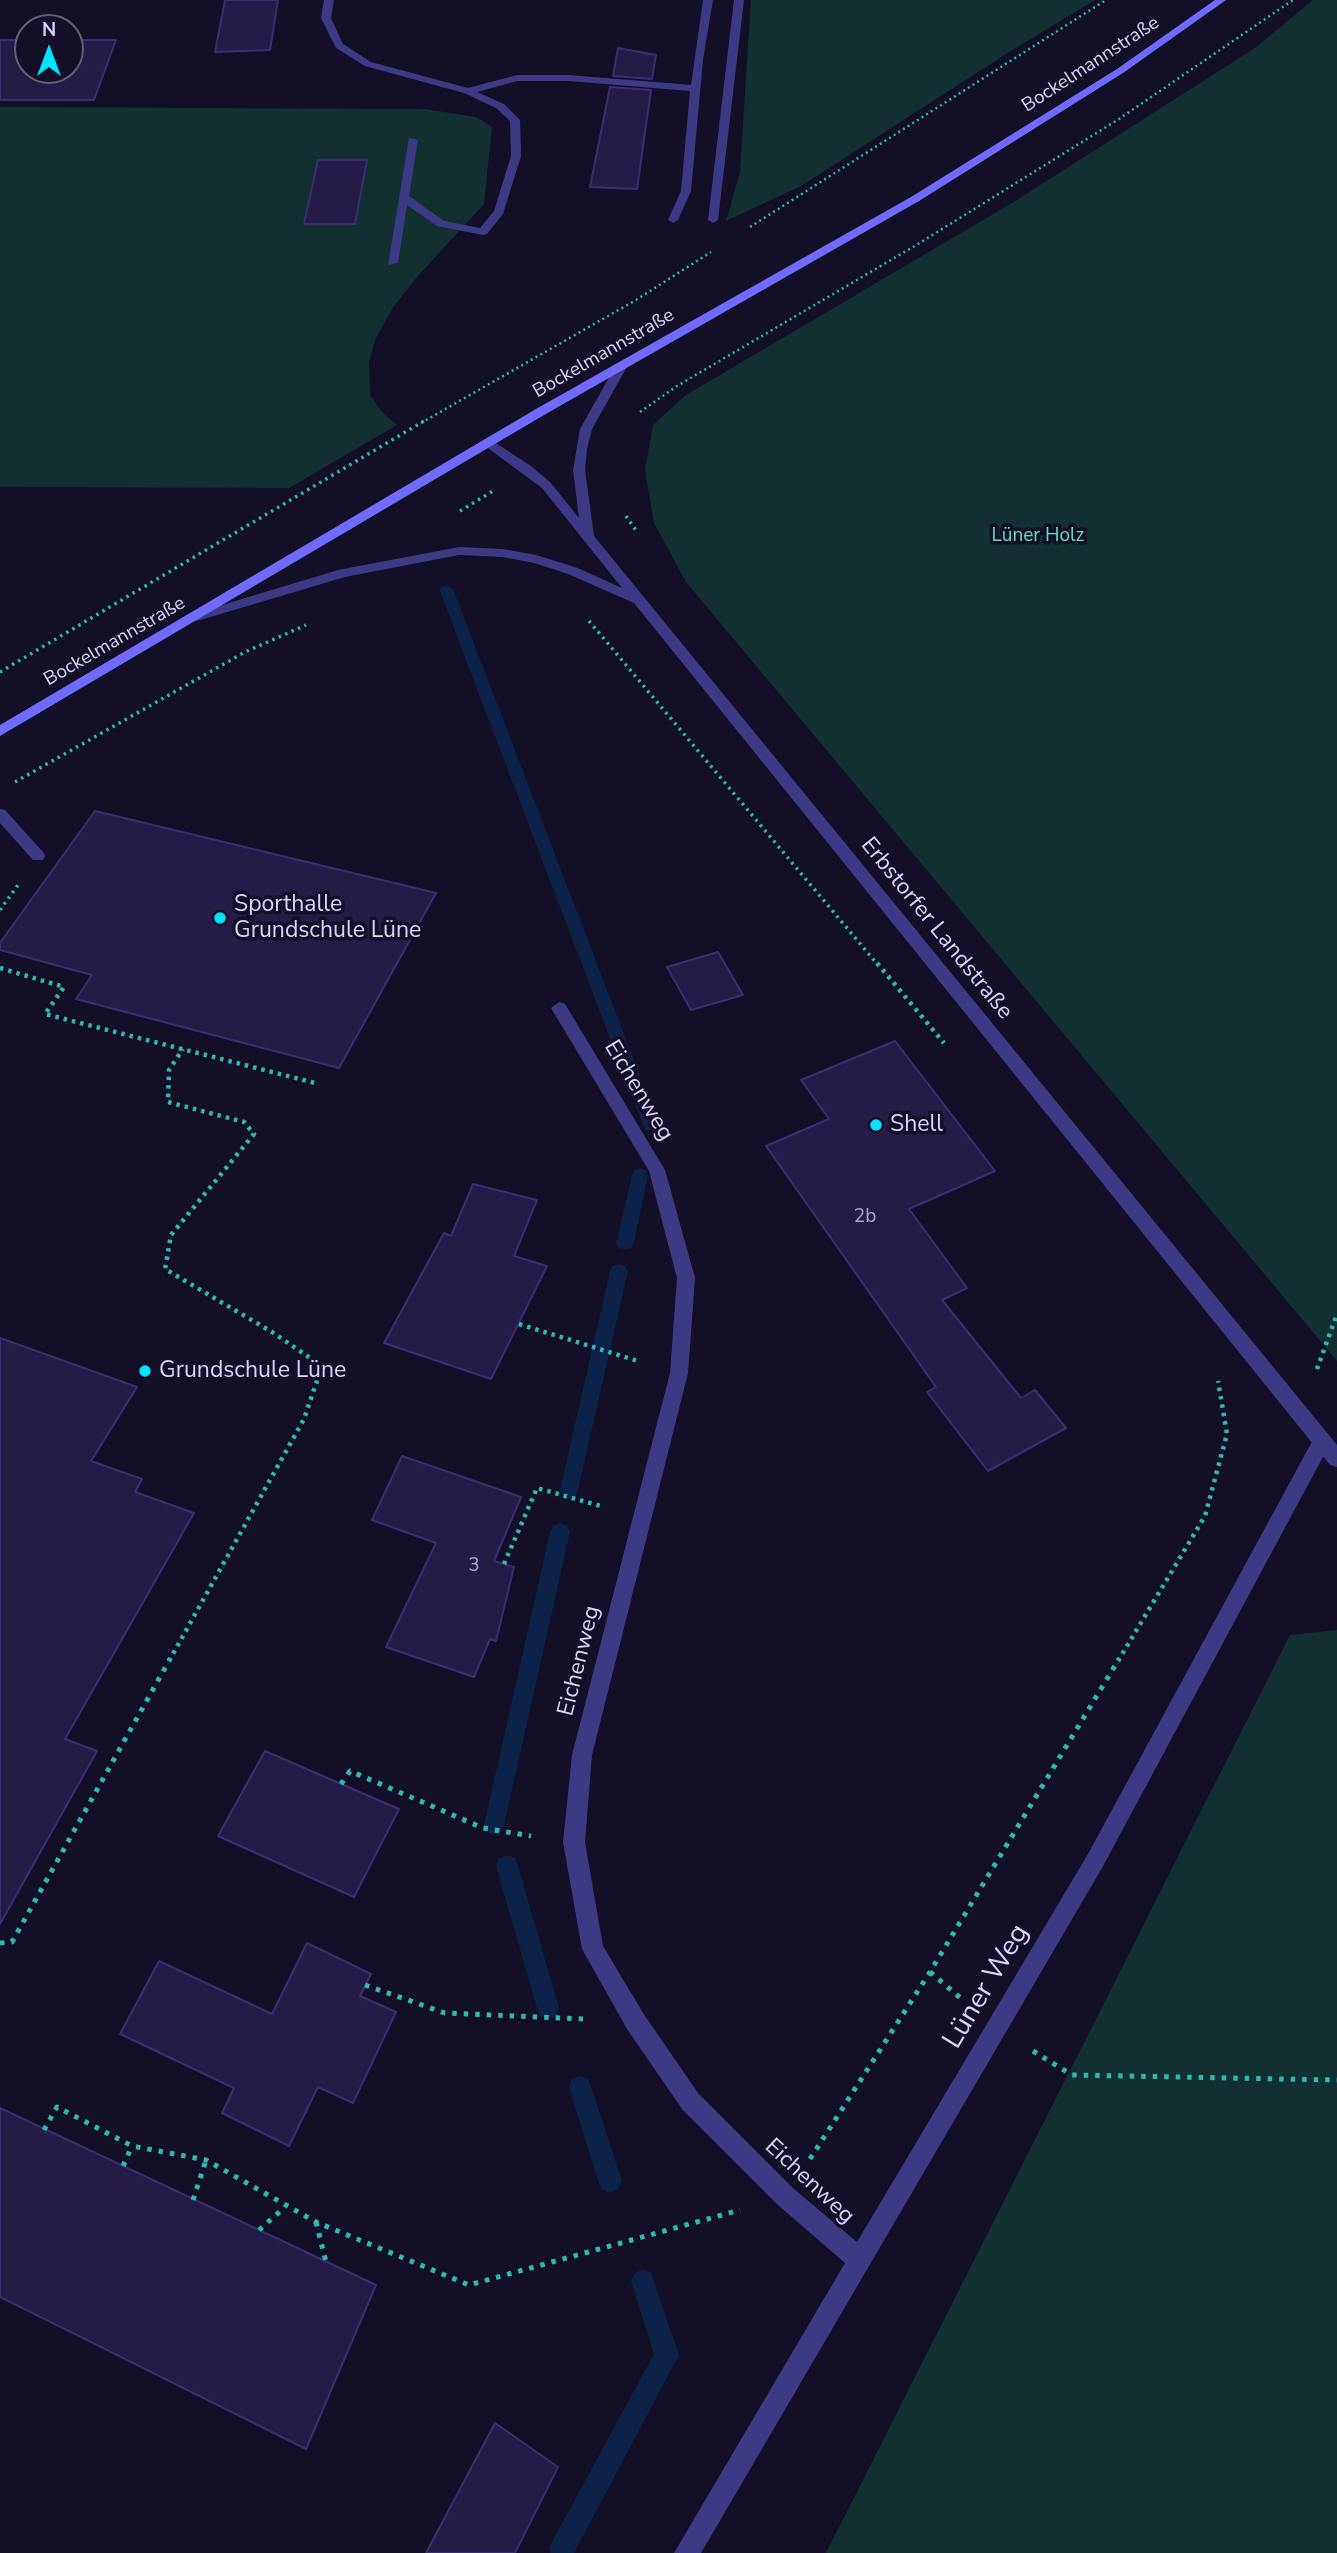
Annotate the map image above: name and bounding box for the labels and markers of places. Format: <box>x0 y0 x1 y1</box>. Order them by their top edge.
place label: Sporthalle Grundschule Lüne <box>234 891 421 945</box>
marker: Sporthalle Grundschule Lüne <box>212 910 228 926</box>
place label: Shell <box>890 1111 943 1139</box>
marker: Shell <box>868 1117 884 1133</box>
place label: Grundschule Lüne <box>159 1357 346 1385</box>
marker: Grundschule Lüne <box>137 1363 153 1379</box>

